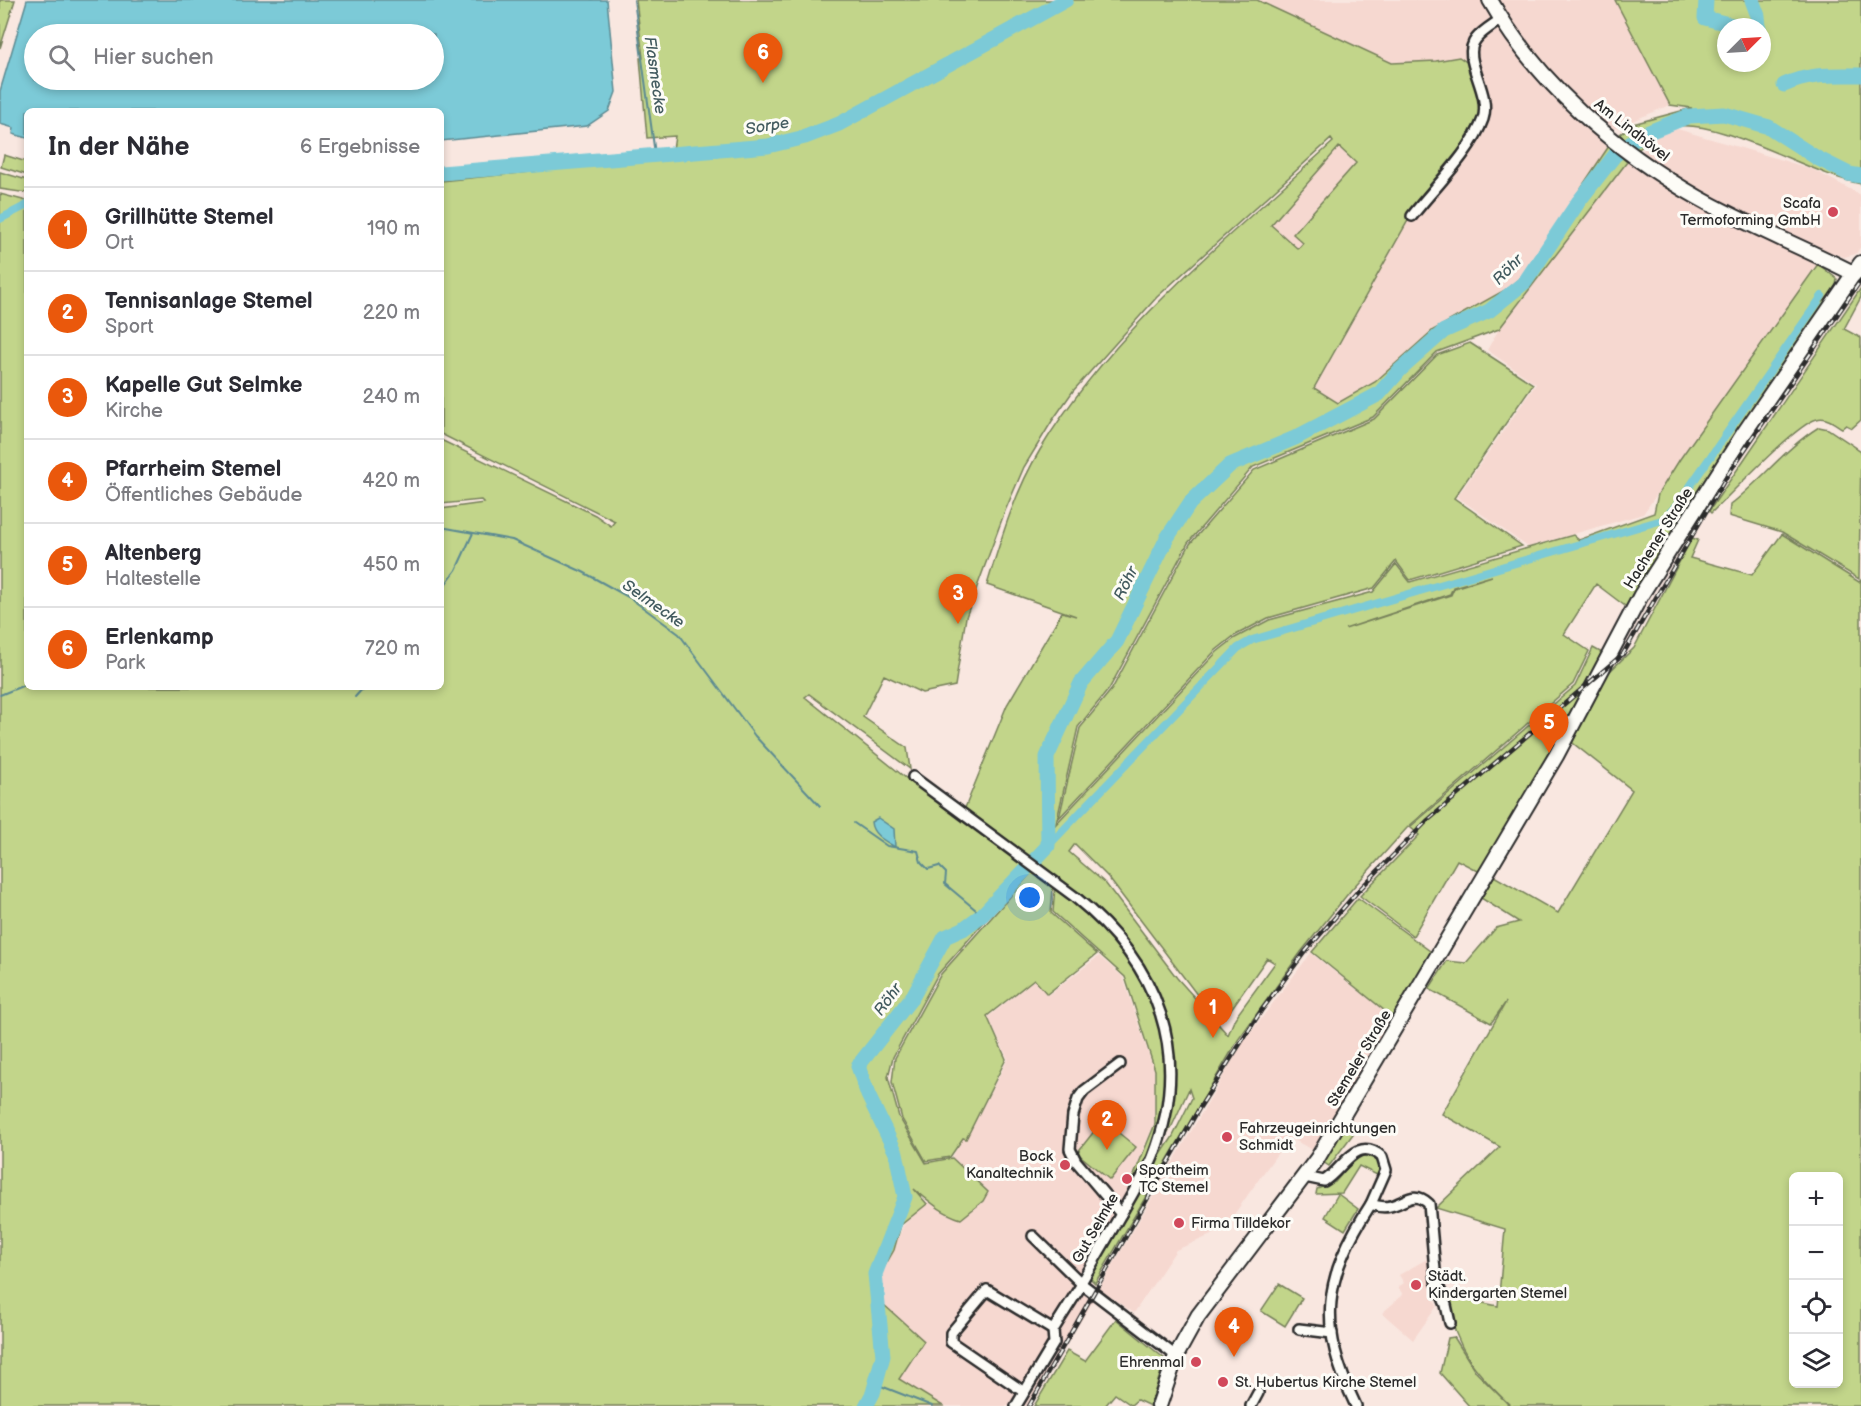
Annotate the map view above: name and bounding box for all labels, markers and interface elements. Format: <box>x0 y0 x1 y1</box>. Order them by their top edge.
north arrow <box>1717 18 1771 72</box>
search box <box>24 24 444 90</box>
pin: 6 <box>744 34 783 83</box>
water label: Flasmecke <box>640 35 669 115</box>
icon: search <box>45 41 78 74</box>
text: Hier suchen <box>93 44 214 71</box>
street label: Am Lindhövel <box>1590 95 1673 166</box>
water label: Sorpe <box>744 114 791 139</box>
text: In der Nähe <box>48 132 190 163</box>
text: 6 Ergebnisse <box>300 135 420 159</box>
place label: Scafa Termoforming GmbH <box>1680 194 1821 230</box>
text: Grillhütte Stemel <box>105 204 274 231</box>
marker: Scafa Termoforming GmbH <box>1826 205 1840 219</box>
text: 1 <box>63 217 72 241</box>
text: 190 m <box>367 217 420 241</box>
text: Ort <box>105 231 134 255</box>
water label: Röhr <box>1489 250 1528 289</box>
text: Tennisanlage Stemel <box>105 288 313 315</box>
text: 2 <box>62 301 73 325</box>
text: 220 m <box>363 301 420 325</box>
text: Sport <box>105 315 154 339</box>
text: Kapelle Gut Selmke <box>105 372 302 399</box>
text: 3 <box>62 385 73 409</box>
text: 240 m <box>363 385 420 409</box>
text: Kirche <box>105 399 163 423</box>
text: Pfarrheim Stemel <box>105 456 281 483</box>
text: 4 <box>62 469 73 493</box>
text: 420 m <box>362 469 420 493</box>
text: Öffentliches Gebäude <box>105 483 302 507</box>
street label: Hachener Straße <box>1620 484 1697 592</box>
text: Altenberg <box>105 540 202 567</box>
text: 5 <box>62 553 73 577</box>
text: 450 m <box>363 553 420 577</box>
water label: Röhr <box>1110 563 1143 604</box>
text: Haltestelle <box>105 567 201 591</box>
pin: 3 <box>938 574 978 624</box>
water label: Selmecke <box>618 576 688 632</box>
text: Erlenkamp <box>105 624 214 651</box>
text: 6 <box>61 637 74 661</box>
text: 720 m <box>365 637 420 661</box>
text: Park <box>105 651 145 675</box>
pin: 5 <box>1530 704 1568 753</box>
your location <box>1015 883 1044 912</box>
water label: Röhr <box>870 979 907 1020</box>
pin: 1 <box>1194 988 1232 1038</box>
street label: Stemeler Straße <box>1323 1006 1396 1110</box>
pin: 2 <box>1088 1100 1126 1150</box>
place label: Fahrzeugeinrichtungen Schmidt <box>1239 1119 1396 1155</box>
marker: Fahrzeugeinrichtungen Schmidt <box>1220 1130 1234 1144</box>
place label: Bock Kanaltechnik <box>966 1147 1054 1183</box>
marker: Bock Kanaltechnik <box>1058 1158 1072 1172</box>
place label: Sportheim TC Stemel <box>1139 1161 1209 1197</box>
marker: Sportheim TC Stemel <box>1120 1172 1134 1186</box>
map controls <box>1789 1172 1843 1388</box>
button: + <box>1789 1172 1843 1226</box>
street label: Gut Selmke <box>1068 1190 1123 1267</box>
place label: Firma Tilldekor <box>1191 1214 1291 1233</box>
marker: Firma Tilldekor <box>1172 1216 1186 1230</box>
button: − <box>1789 1226 1843 1280</box>
place label: Städt. Kindergarten Stemel <box>1428 1267 1567 1303</box>
marker: Städt. Kindergarten Stemel <box>1409 1278 1423 1292</box>
button: locate <box>1789 1280 1843 1334</box>
pin: 4 <box>1214 1308 1254 1357</box>
button: layers <box>1789 1334 1843 1388</box>
place label: Ehrenmal <box>1119 1353 1184 1372</box>
marker: Ehrenmal <box>1189 1355 1203 1369</box>
place label: St. Hubertus Kirche Stemel <box>1235 1373 1416 1392</box>
marker: St. Hubertus Kirche Stemel <box>1216 1375 1230 1389</box>

